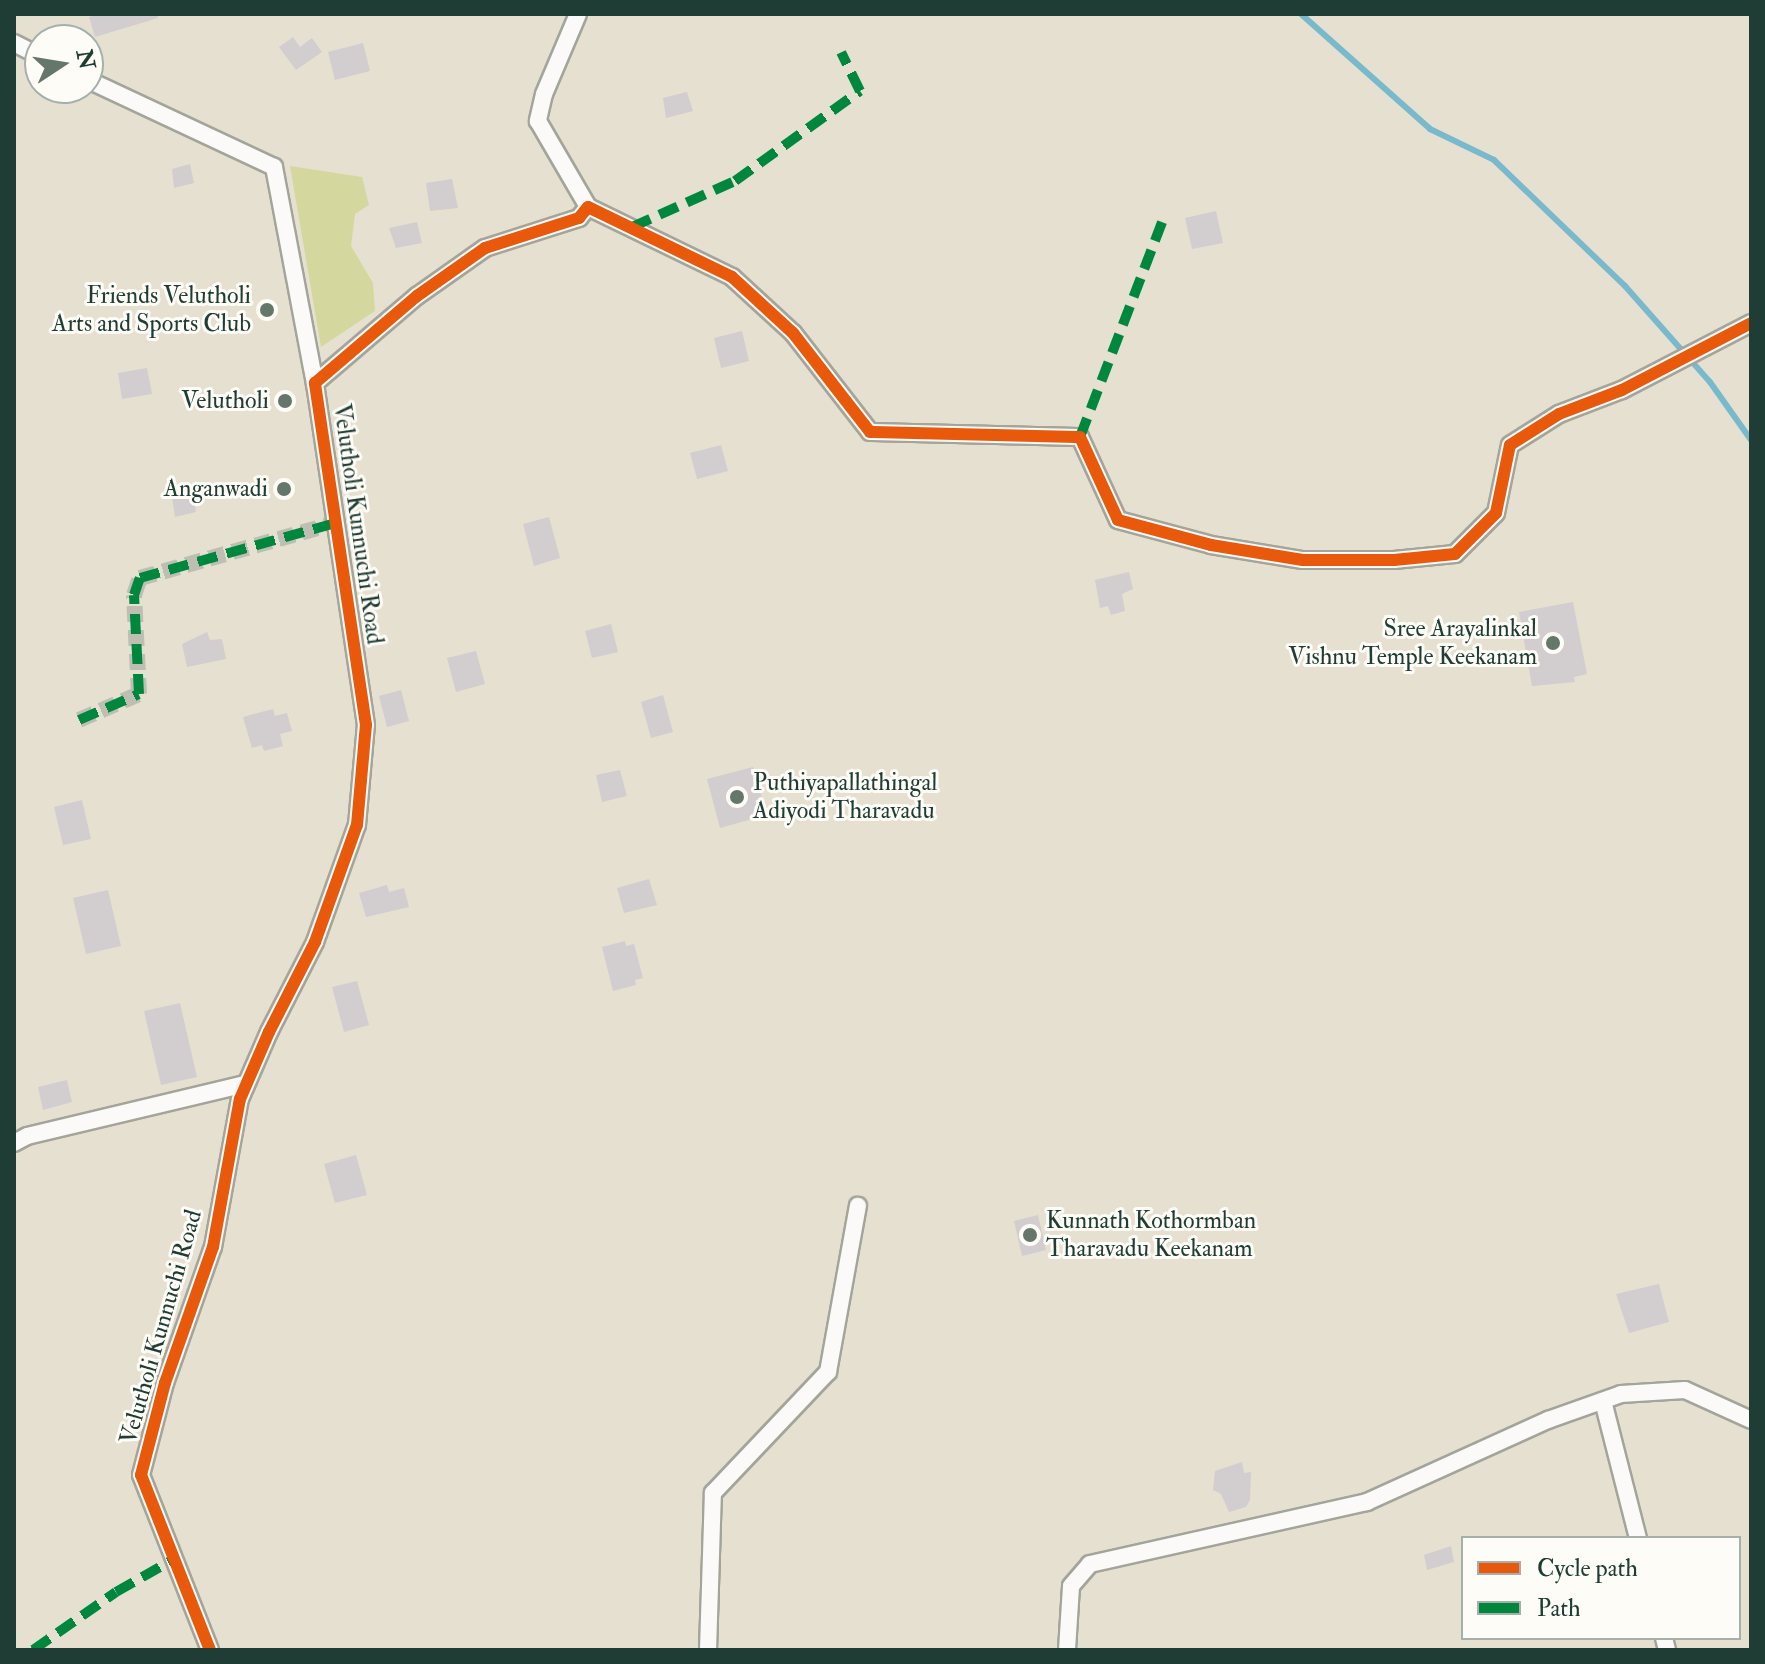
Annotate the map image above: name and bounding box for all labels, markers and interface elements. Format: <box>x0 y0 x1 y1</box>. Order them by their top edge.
north arrow <box>24 24 104 104</box>
text: N <box>70 47 101 72</box>
place label: Friends Velutholi Arts and Sports Club <box>52 282 251 338</box>
marker: Friends Velutholi Arts and Sports Club <box>258 301 276 319</box>
place label: Velutholi <box>181 387 269 415</box>
marker: Velutholi <box>276 392 294 410</box>
street label: Velutholi Kunnuchi Road <box>327 402 389 646</box>
place label: Anganwadi <box>164 475 268 503</box>
marker: Anganwadi <box>275 480 293 498</box>
place label: Sree Arayalinkal Vishnu Temple Keekanam <box>1288 615 1537 671</box>
marker: Sree Arayalinkal Vishnu Temple Keekanam <box>1544 634 1562 652</box>
place label: Puthiyapallathingal Adiyodi Tharavadu <box>753 769 938 825</box>
marker: Puthiyapallathingal Adiyodi Tharavadu <box>728 788 746 806</box>
street label: Velutholi Kunnuchi Road <box>114 1206 208 1448</box>
place label: Kunnath Kothormban Tharavadu Keekanam <box>1046 1207 1256 1263</box>
marker: Kunnath Kothormban Tharavadu Keekanam <box>1021 1226 1039 1244</box>
legend <box>1461 1536 1741 1640</box>
text: Cycle path <box>1537 1553 1638 1584</box>
text: Path <box>1537 1593 1581 1624</box>

